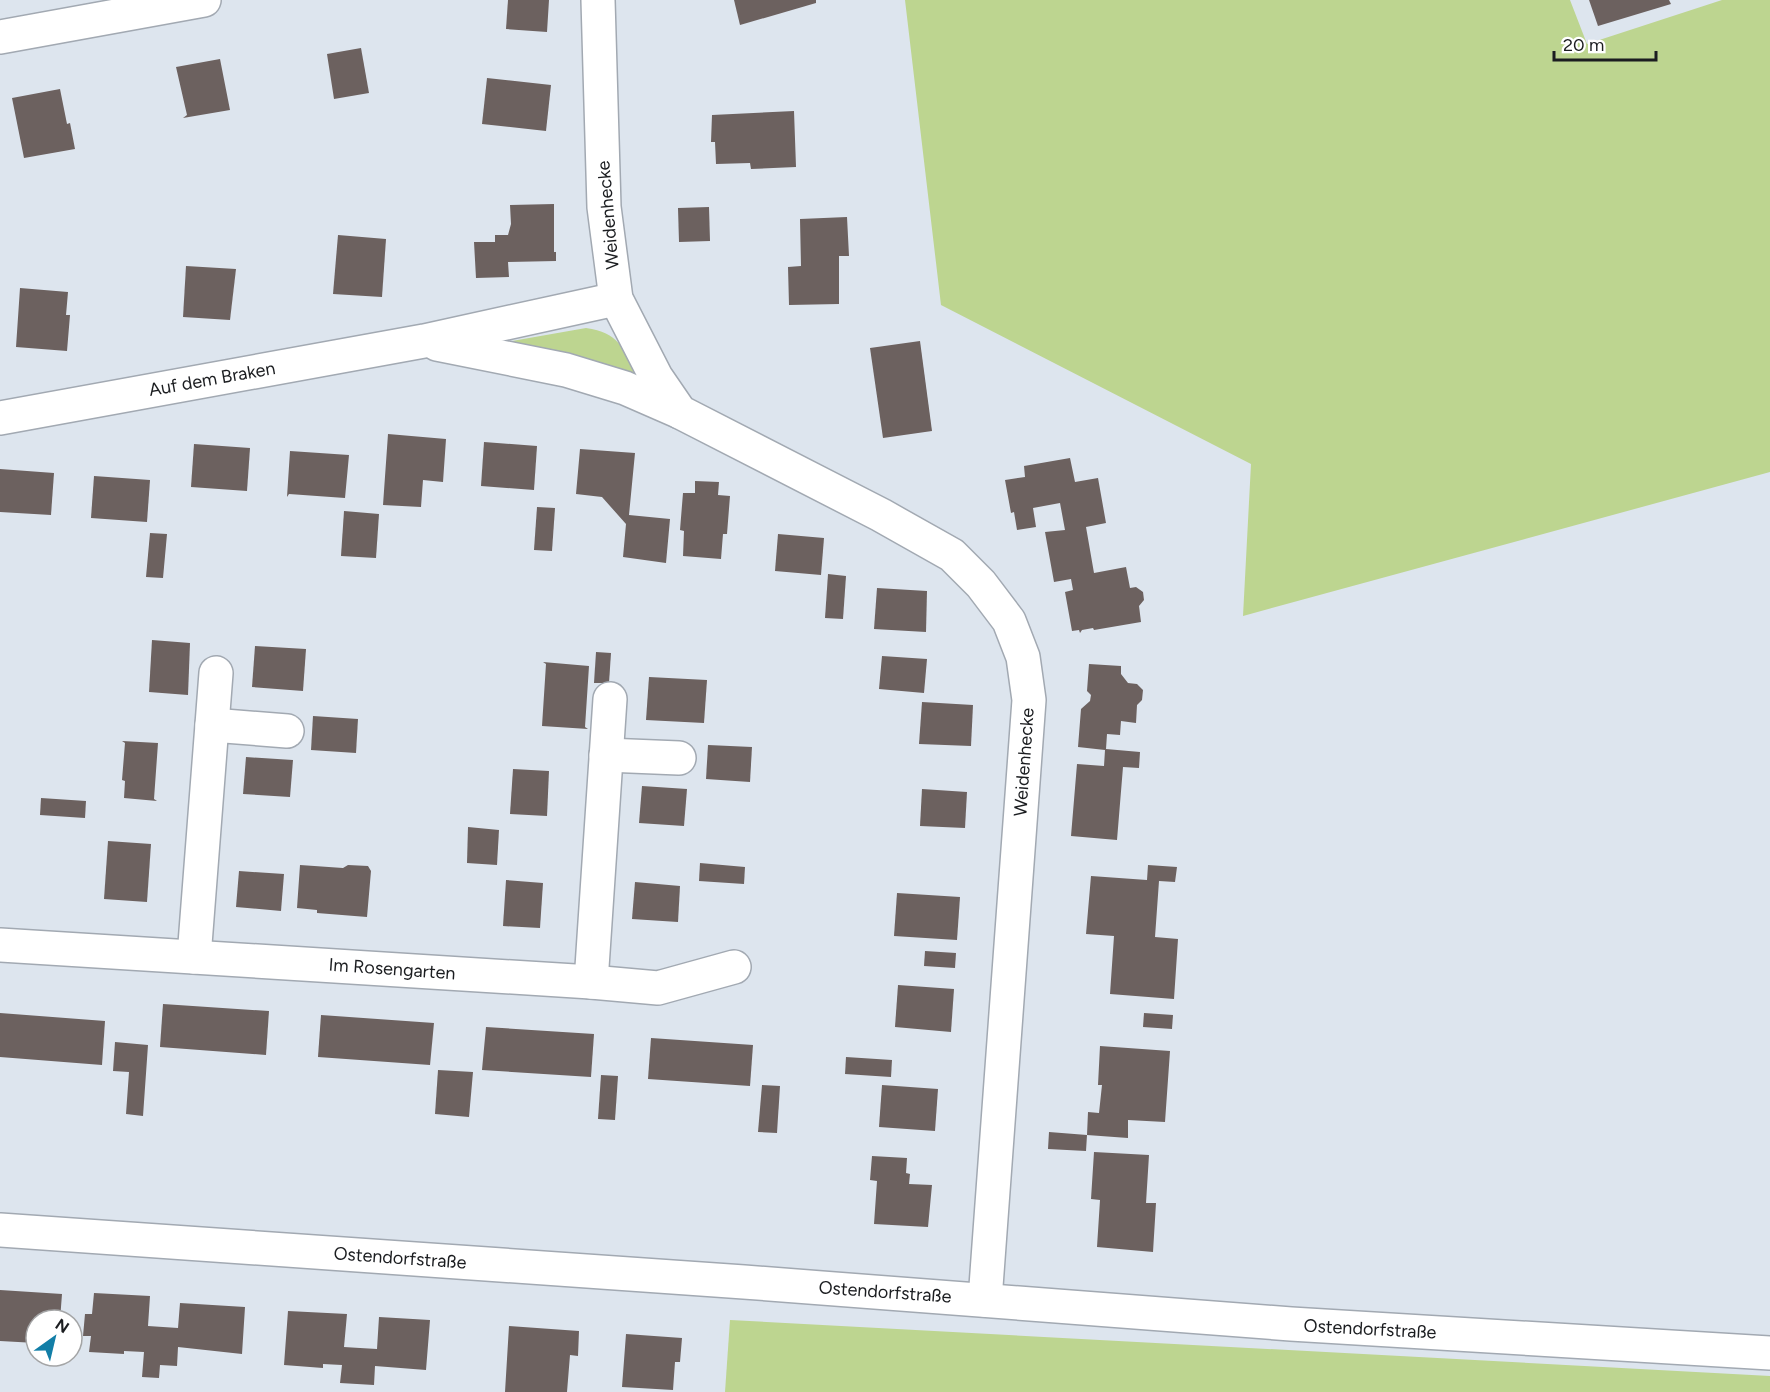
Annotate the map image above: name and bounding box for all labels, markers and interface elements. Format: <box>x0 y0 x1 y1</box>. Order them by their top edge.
scale bar <box>1554 24 1656 62</box>
text: 20 m <box>1563 34 1604 56</box>
street label: Weidenhecke <box>592 160 624 270</box>
street label: Auf dem Braken <box>147 357 277 401</box>
street label: Weidenhecke <box>1009 707 1039 817</box>
street label: Im Rosengarten <box>328 954 456 984</box>
street label: Ostendorfstraße <box>333 1242 467 1274</box>
street label: Ostendorfstraße <box>818 1276 952 1308</box>
north arrow <box>24 1308 84 1368</box>
text: N <box>52 1315 73 1337</box>
street label: Ostendorfstraße <box>1303 1315 1437 1343</box>

